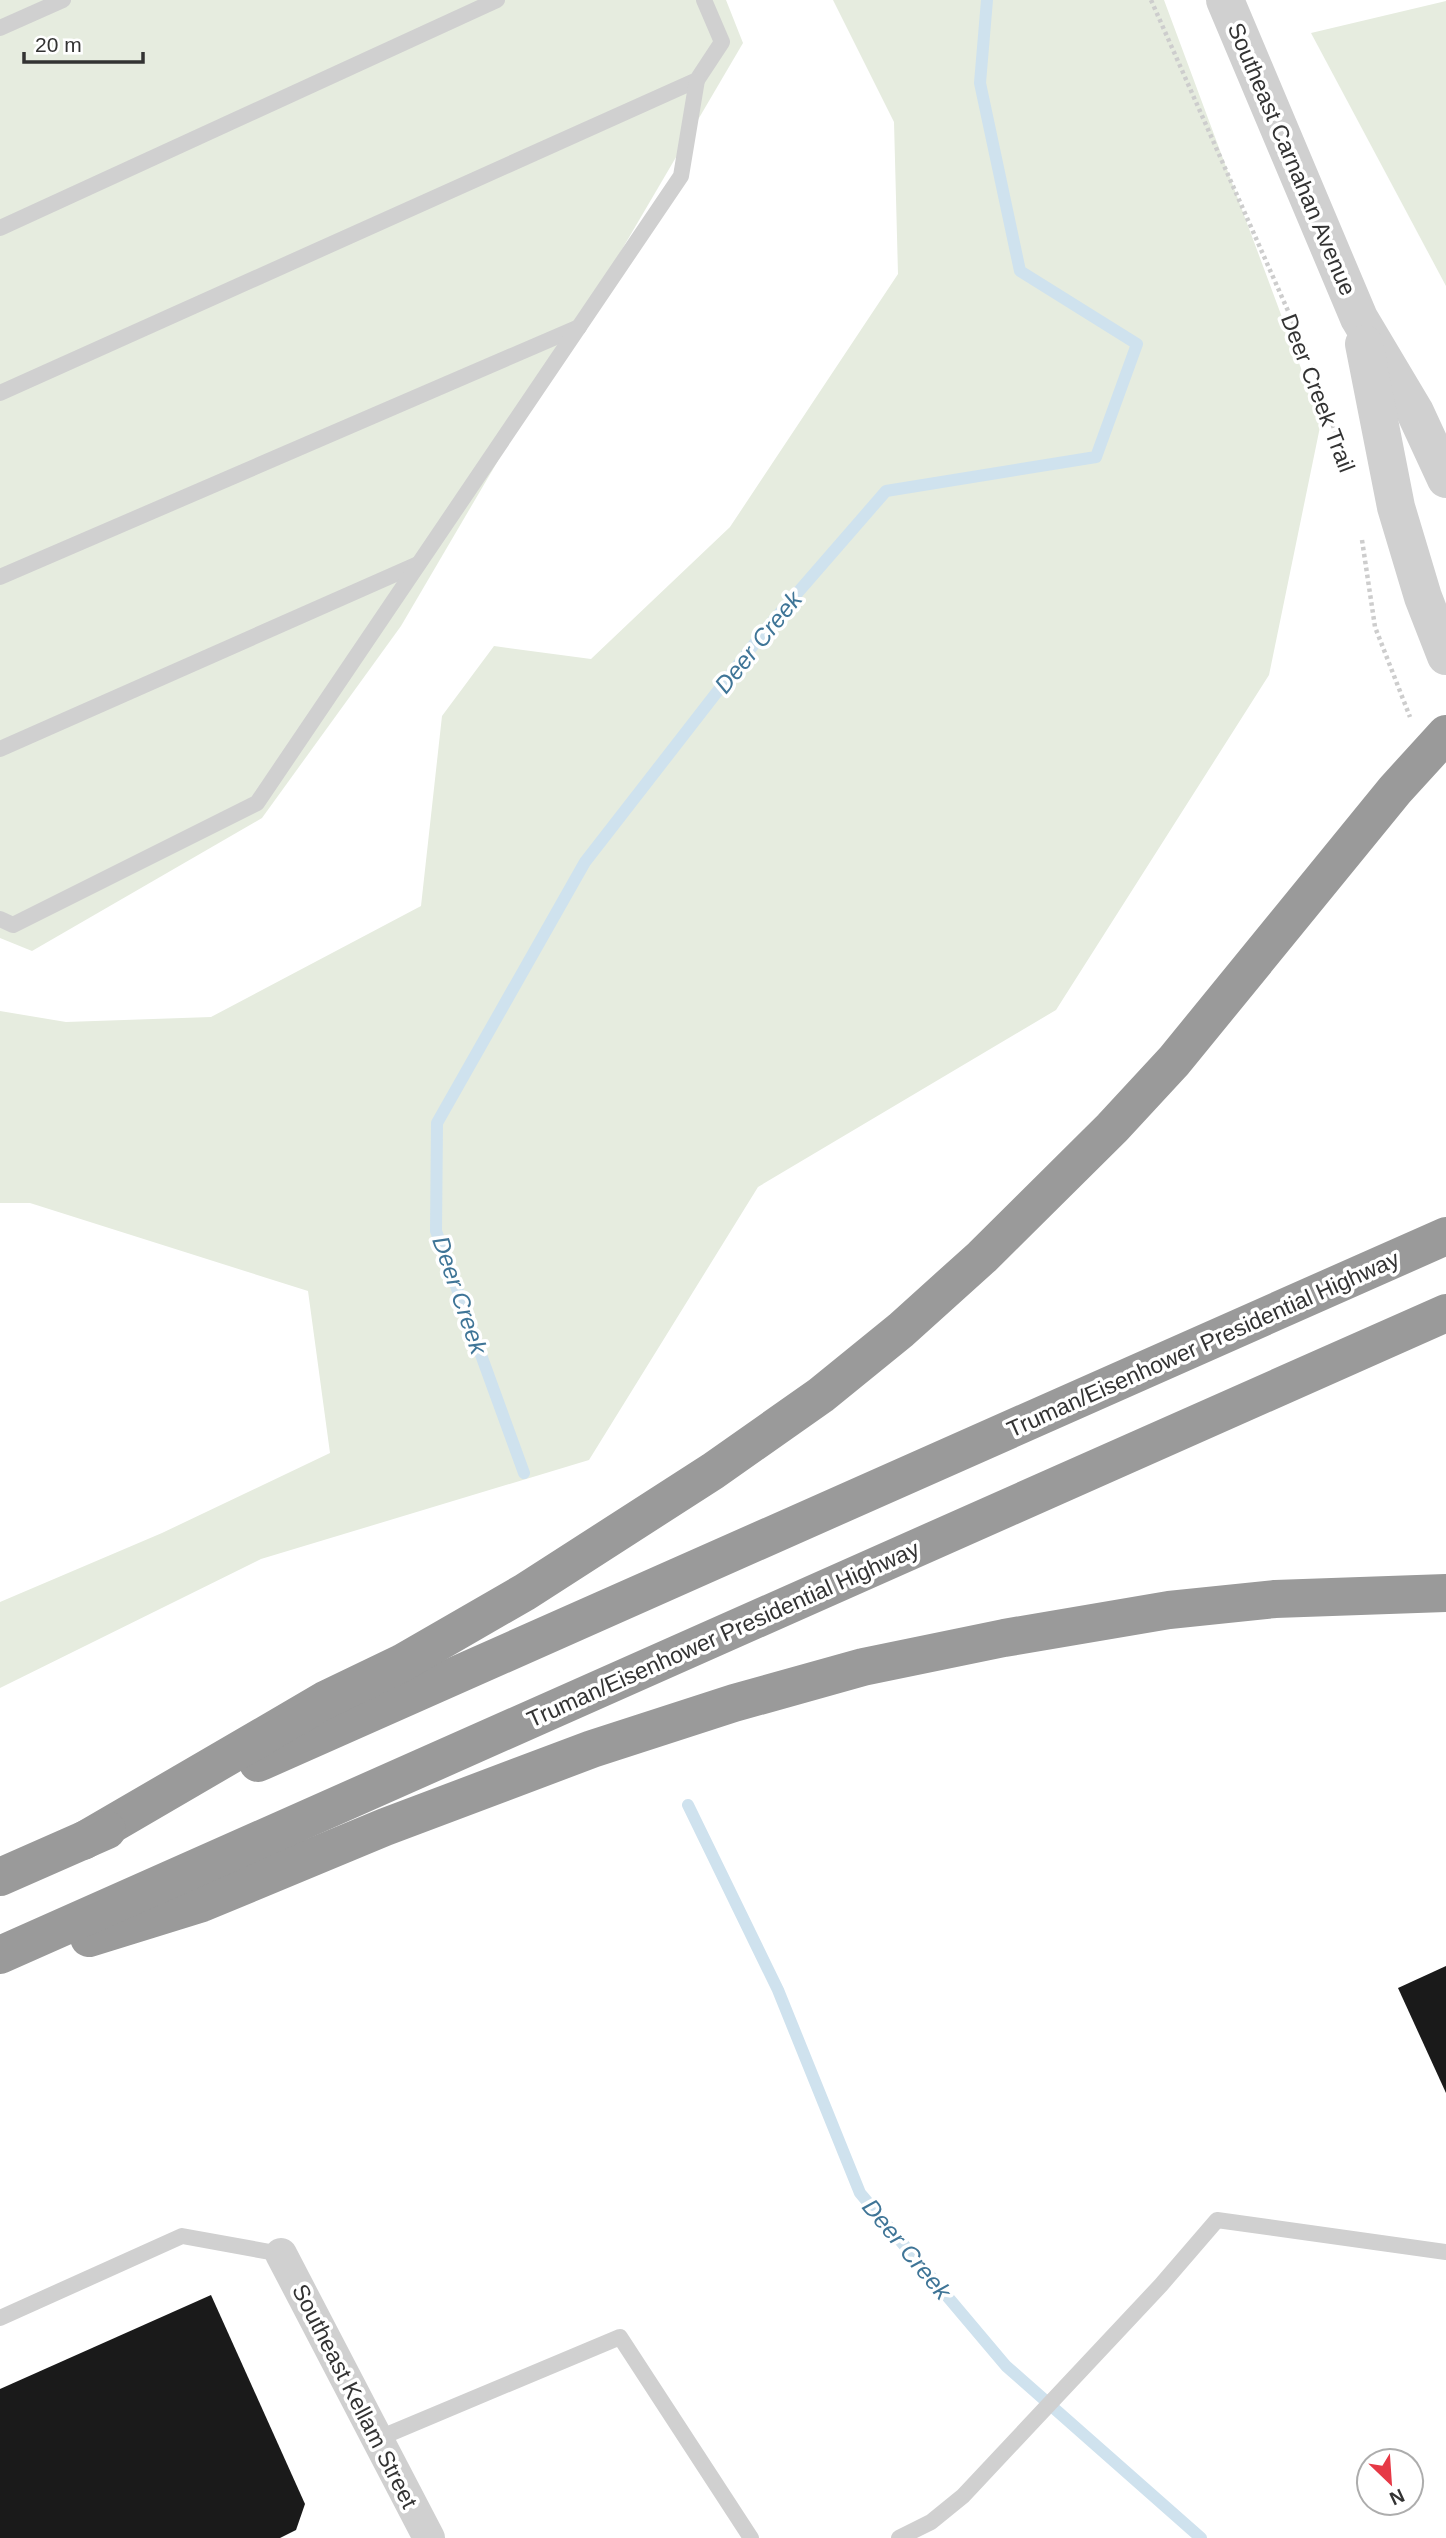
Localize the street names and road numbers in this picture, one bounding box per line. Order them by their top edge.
street label: Southeast Carnahan Avenue [1223,19,1361,299]
street label: Deer Creek Trail [1276,310,1360,476]
street label: Truman/Eisenhower Presidential Highway [1003,1245,1403,1443]
street label: Truman/Eisenhower Presidential Highway [523,1535,923,1733]
street label: Southeast Kellam Street [287,2280,423,2513]

